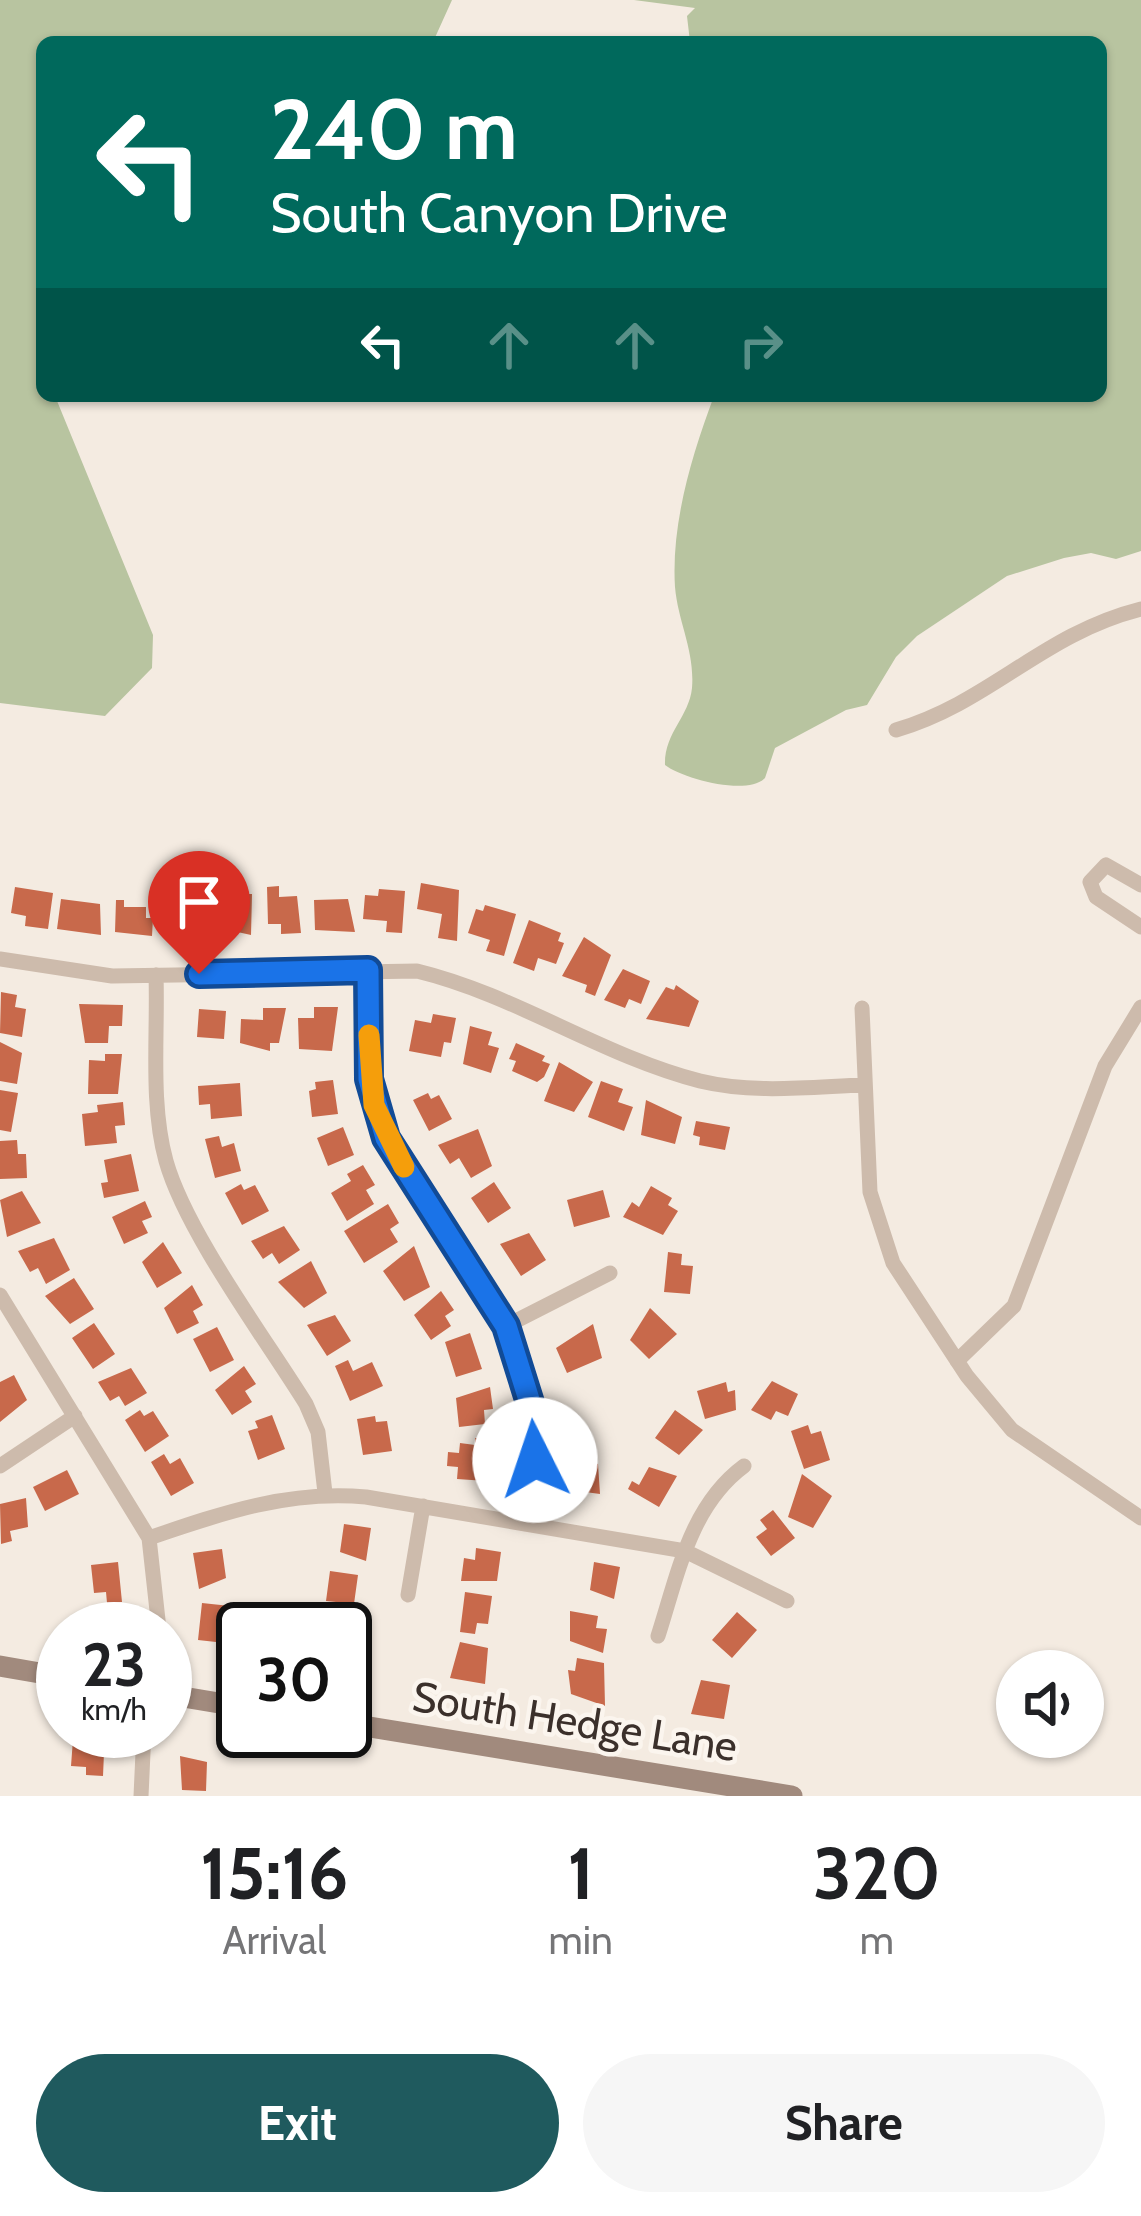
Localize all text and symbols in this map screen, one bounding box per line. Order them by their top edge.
text: 240 m [270,78,518,180]
icon: left [72,84,228,240]
text: South Canyon Drive [270,180,728,246]
icon: left [350,312,416,378]
icon: ahead [476,312,542,378]
icon: ahead [602,312,668,378]
icon: right [728,312,794,378]
pin [148,851,250,974]
icon: arrive [166,869,232,935]
position arrow [472,1397,598,1523]
speed limit sign: 30 [216,1602,372,1758]
text: 23 [82,1628,146,1701]
map controls [996,1650,1104,1758]
button: sound [996,1650,1104,1758]
street label: South Hedge Lane [409,1670,741,1772]
text: km/h [81,1691,147,1728]
text: 15:16 [200,1830,348,1917]
text: 1 [567,1830,594,1917]
text: 320 [813,1830,941,1917]
text: Arrival [222,1916,326,1964]
text: min [549,1916,613,1964]
text: m [860,1916,894,1964]
button: Exit [36,2054,559,2192]
button: Share [583,2054,1105,2192]

